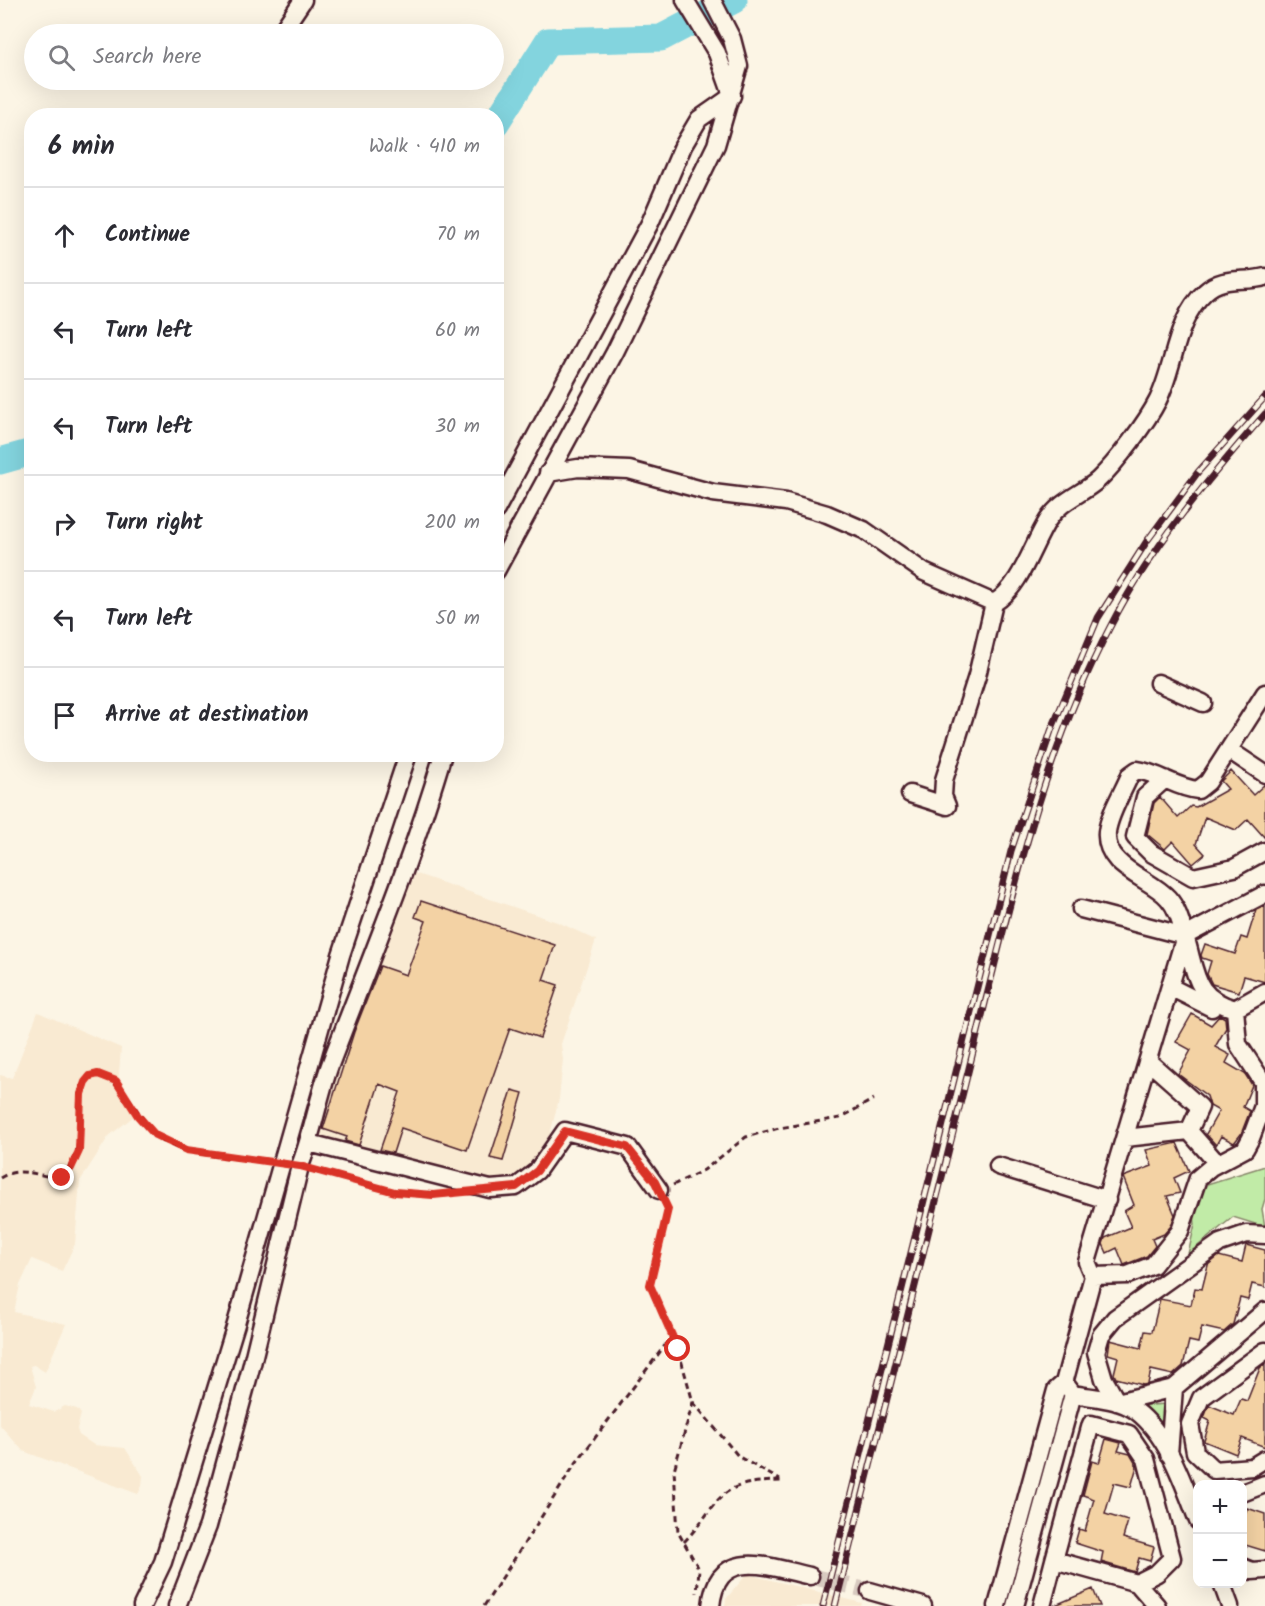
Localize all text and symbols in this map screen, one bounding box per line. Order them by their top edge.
search box [24,24,504,90]
text: Search here [93,40,201,75]
icon: search [45,41,78,74]
text: 6 min [48,126,115,168]
text: Walk · 410 m [369,131,480,163]
text: Continue [105,218,190,253]
icon: ahead [48,219,81,252]
text: 70 m [437,219,480,251]
text: Turn left [105,314,192,349]
icon: left [48,315,81,348]
text: 60 m [435,315,480,347]
text: Turn left [105,410,192,445]
icon: left [48,411,81,444]
text: 30 m [435,411,480,443]
text: Turn right [105,506,203,541]
icon: right [48,507,81,540]
text: 200 m [424,507,480,539]
text: Turn left [105,602,192,637]
icon: left [48,603,81,636]
text: 50 m [435,603,480,635]
text: Arrive at destination [105,698,308,733]
icon: arrive [48,699,81,732]
route end [48,1164,74,1190]
route start [664,1335,690,1361]
map controls [1193,1480,1247,1588]
button: + [1193,1480,1247,1534]
button: − [1193,1534,1247,1588]

